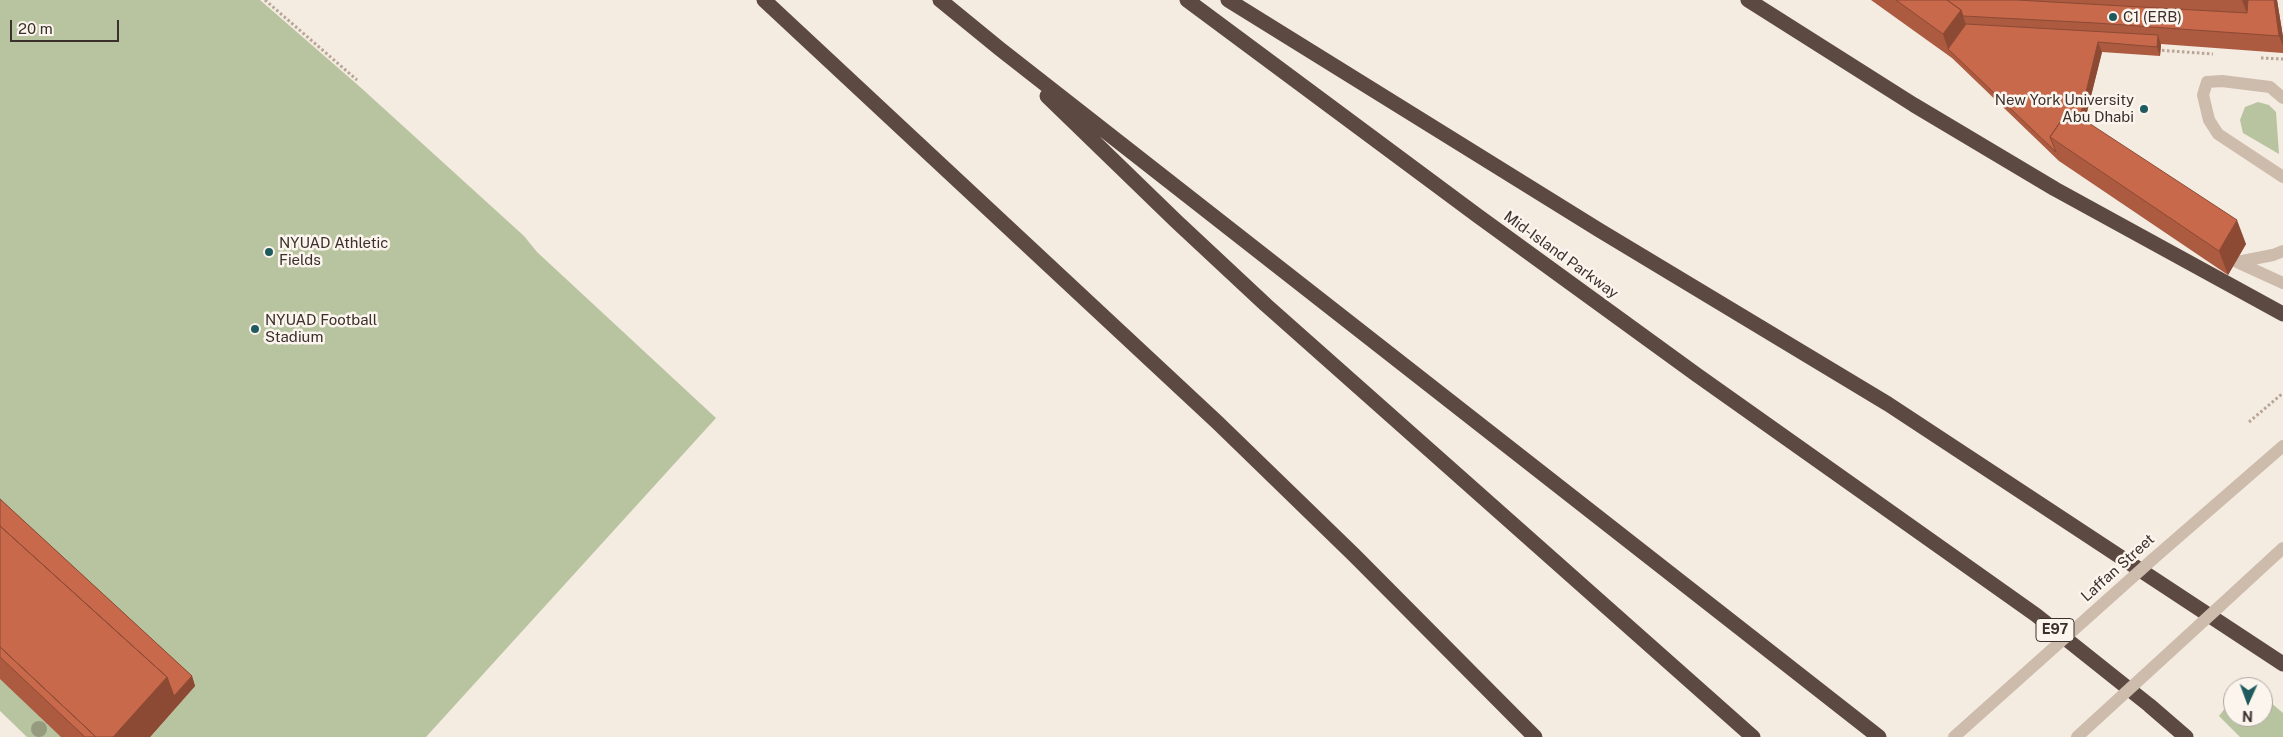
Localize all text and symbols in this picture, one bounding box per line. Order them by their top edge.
place label: C1 (ERB) [2123,8,2182,26]
scale bar [12,10,121,42]
marker: C1 (ERB) [2107,11,2119,23]
text: 20 m [18,20,53,37]
place label: New York University Abu Dhabi [1995,91,2134,126]
marker: New York University Abu Dhabi [2138,103,2150,115]
street label: Mid-Island Parkway [1500,207,1622,303]
place label: NYUAD Athletic Fields [279,234,388,269]
marker: NYUAD Athletic Fields [263,246,275,258]
place label: NYUAD Football Stadium [265,311,377,346]
marker: NYUAD Football Stadium [249,323,261,335]
street label: Laffan Street [2078,530,2158,606]
road number: E97 [2036,618,2074,642]
north arrow [2223,677,2273,727]
text: N [2242,708,2253,724]

